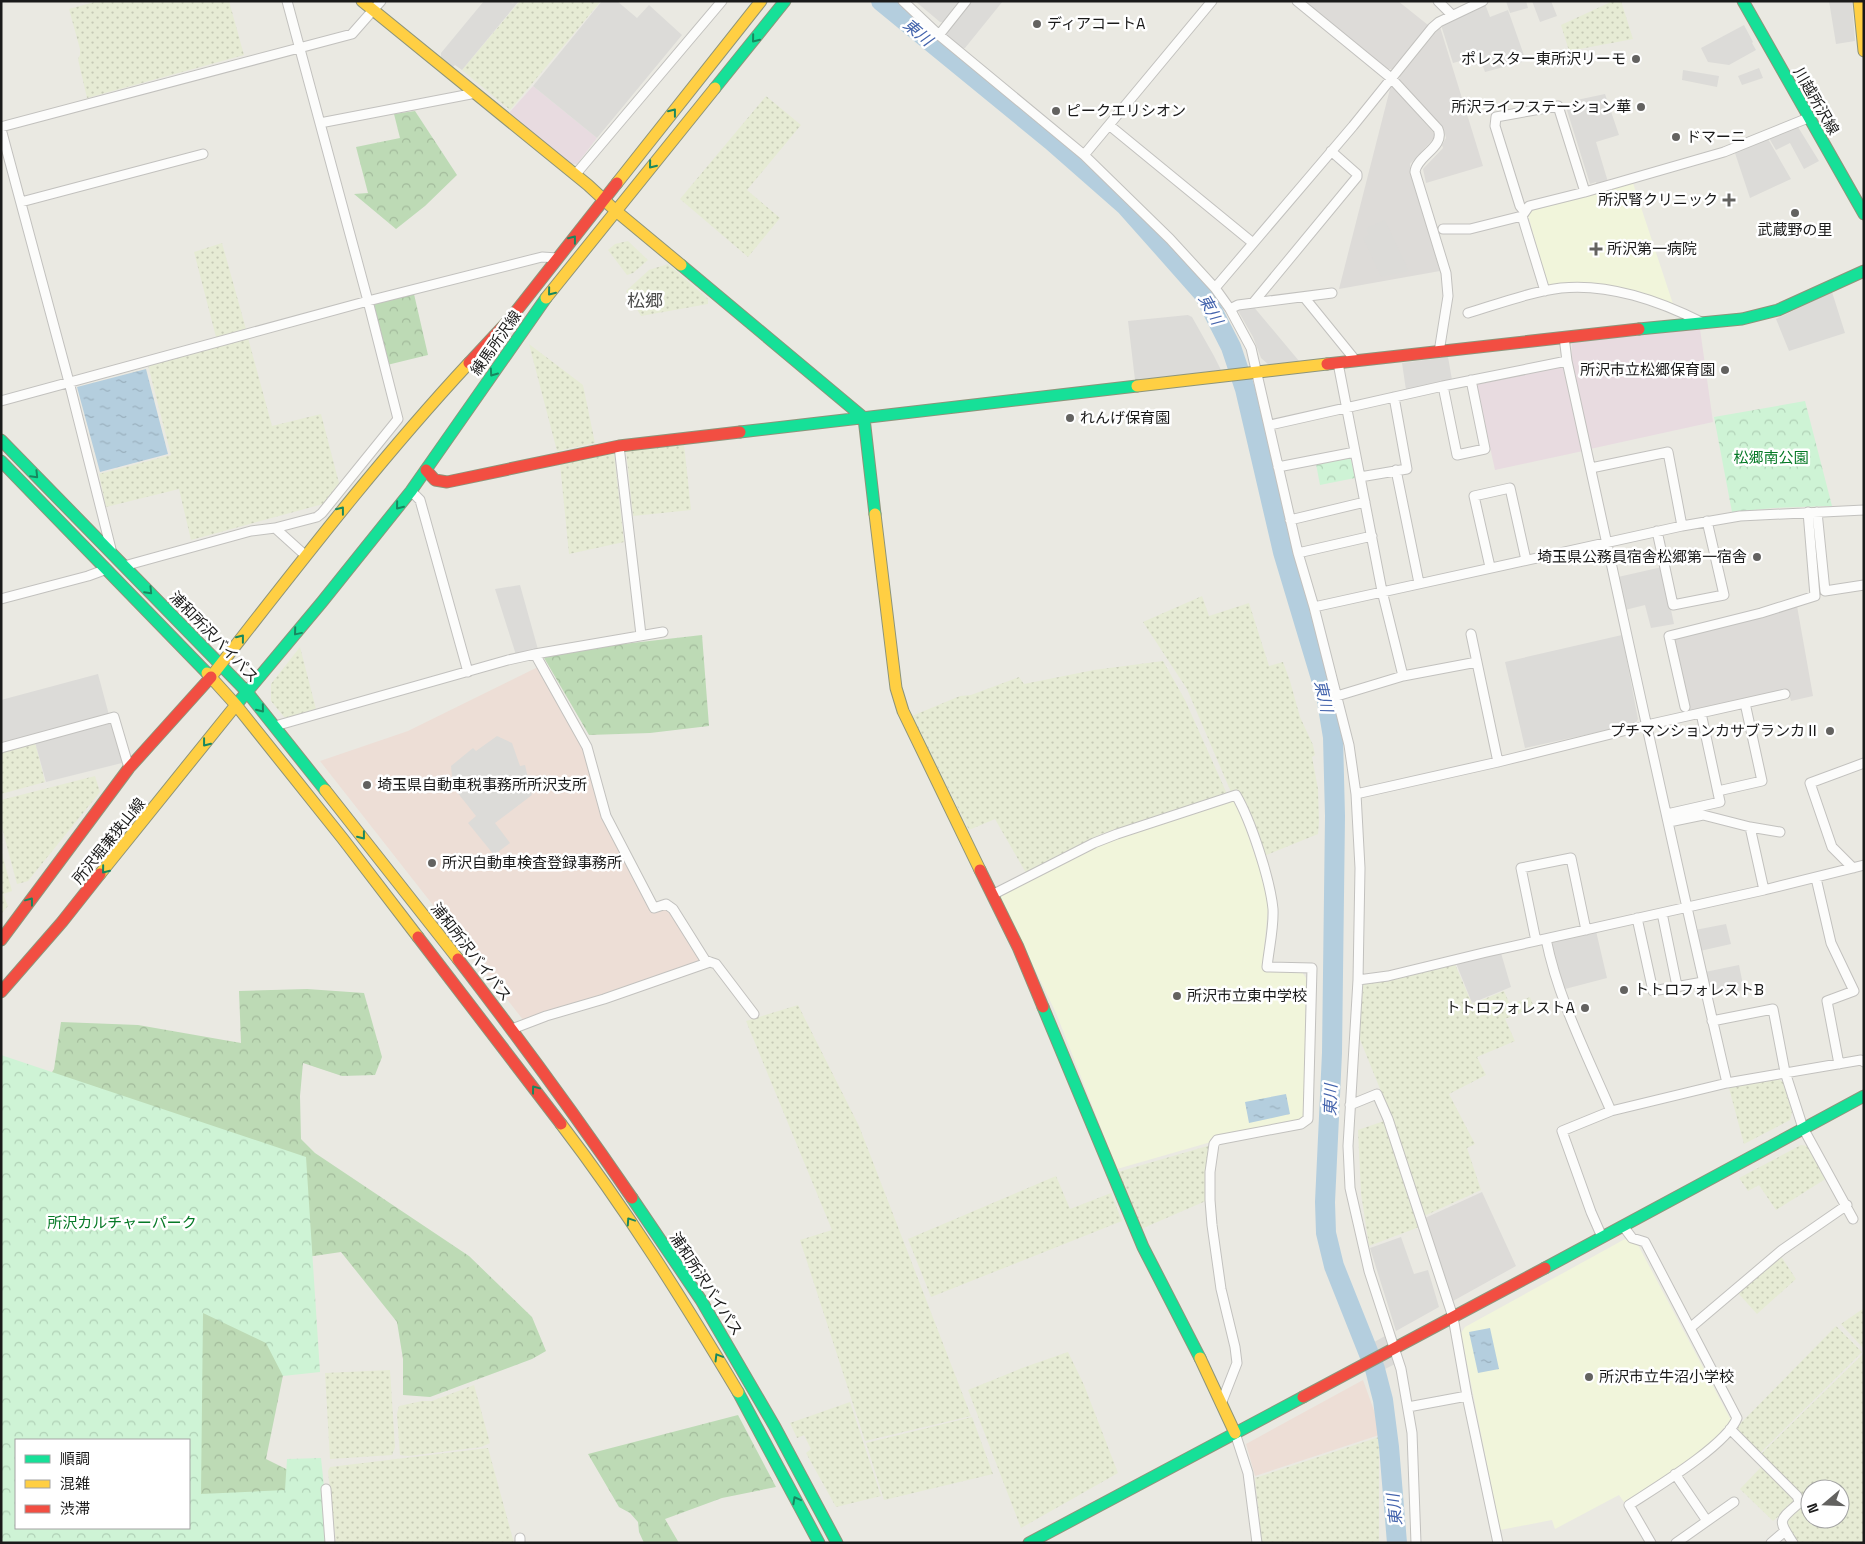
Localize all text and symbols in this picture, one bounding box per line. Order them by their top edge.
water label: 東川 [899,14,938,52]
place label: ディアコートA [1047,14,1146,33]
marker: ディアコートA [1031,18,1043,30]
one-way arrow [752,33,760,42]
place label: ポレスター東所沢リーモ [1461,49,1626,68]
marker: ポレスター東所沢リーモ [1630,53,1642,65]
street label: 川越所沢線 [1789,64,1843,138]
place label: 所沢ライフステーション華 [1451,97,1631,116]
place label: ピークエリシオン [1066,101,1186,120]
marker: 所沢ライフステーション華 [1635,101,1647,113]
marker: ピークエリシオン [1050,105,1062,117]
one-way arrow [668,109,676,118]
place label: ドマーニ [1686,127,1746,146]
marker: ドマーニ [1670,131,1682,143]
one-way arrow [649,160,658,169]
place label: 所沢腎クリニック [1598,190,1718,209]
marker: 所沢腎クリニック [1722,193,1736,207]
marker: 武蔵野の里 [1789,207,1801,219]
place label: 武蔵野の里 [1757,220,1833,239]
one-way arrow [567,236,576,245]
place label: 所沢第一病院 [1607,239,1697,258]
marker: 所沢第一病院 [1589,242,1603,256]
one-way arrow [548,287,557,296]
district label: 松郷 [627,289,663,312]
water label: 東川 [1194,290,1228,330]
street label: 練馬所沢線 [466,307,525,379]
place label: 所沢市立松郷保育園 [1580,360,1715,379]
marker: 所沢市立松郷保育園 [1719,364,1731,376]
one-way arrow [490,367,499,377]
place label: れんげ保育園 [1080,408,1170,427]
marker: れんげ保育園 [1064,412,1076,424]
park label: 松郷南公園 [1733,448,1809,467]
one-way arrow [29,469,38,478]
one-way arrow [397,500,405,509]
one-way arrow [336,507,344,516]
place label: 埼玉県公務員宿舎松郷第一宿舎 [1537,547,1747,566]
marker: 埼玉県公務員宿舎松郷第一宿舎 [1751,551,1763,563]
one-way arrow [143,586,152,595]
street label: 浦和所沢バイパス [166,587,263,686]
one-way arrow [294,626,303,635]
one-way arrow [235,634,244,644]
water label: 東川 [1310,678,1338,716]
one-way arrow [255,703,263,712]
place label: プチマンションカサブランカⅡ [1610,721,1820,740]
marker: プチマンションカサブランカⅡ [1824,725,1836,737]
one-way arrow [203,738,212,747]
place label: 埼玉県自動車税事務所所沢支所 [377,775,587,794]
marker: 埼玉県自動車税事務所所沢支所 [361,779,373,791]
street label: 所沢堀兼狭山線 [68,794,149,887]
one-way arrow [357,830,365,839]
place label: 所沢自動車検査登録事務所 [442,853,622,872]
marker: 所沢自動車検査登録事務所 [426,857,438,869]
one-way arrow [102,864,110,873]
one-way arrow [25,898,33,907]
street label: 浦和所沢バイパス [427,899,516,1005]
place label: トトロフォレストB [1634,980,1764,999]
marker: トトロフォレストB [1618,984,1630,996]
place label: 所沢市立東中学校 [1187,986,1307,1005]
marker: 所沢市立東中学校 [1171,990,1183,1002]
place label: トトロフォレストA [1446,998,1576,1017]
marker: トトロフォレストA [1579,1002,1591,1014]
water label: 東川 [1319,1082,1342,1116]
one-way arrow [532,1085,541,1095]
park label: 所沢カルチャーパーク [47,1213,197,1232]
one-way arrow [627,1217,636,1226]
street label: 浦和所沢バイパス [666,1228,747,1339]
one-way arrow [714,1354,724,1363]
place label: 所沢市立牛沼小学校 [1599,1367,1734,1386]
marker: 所沢市立牛沼小学校 [1583,1371,1595,1383]
legend [15,1439,190,1529]
text: 順調 [60,1449,90,1468]
text: 混雑 [60,1474,90,1493]
north arrow [1800,1479,1850,1529]
water label: 東川 [1382,1491,1407,1527]
one-way arrow [793,1496,803,1505]
text: 渋滞 [60,1499,90,1518]
text: N [1803,1501,1823,1516]

